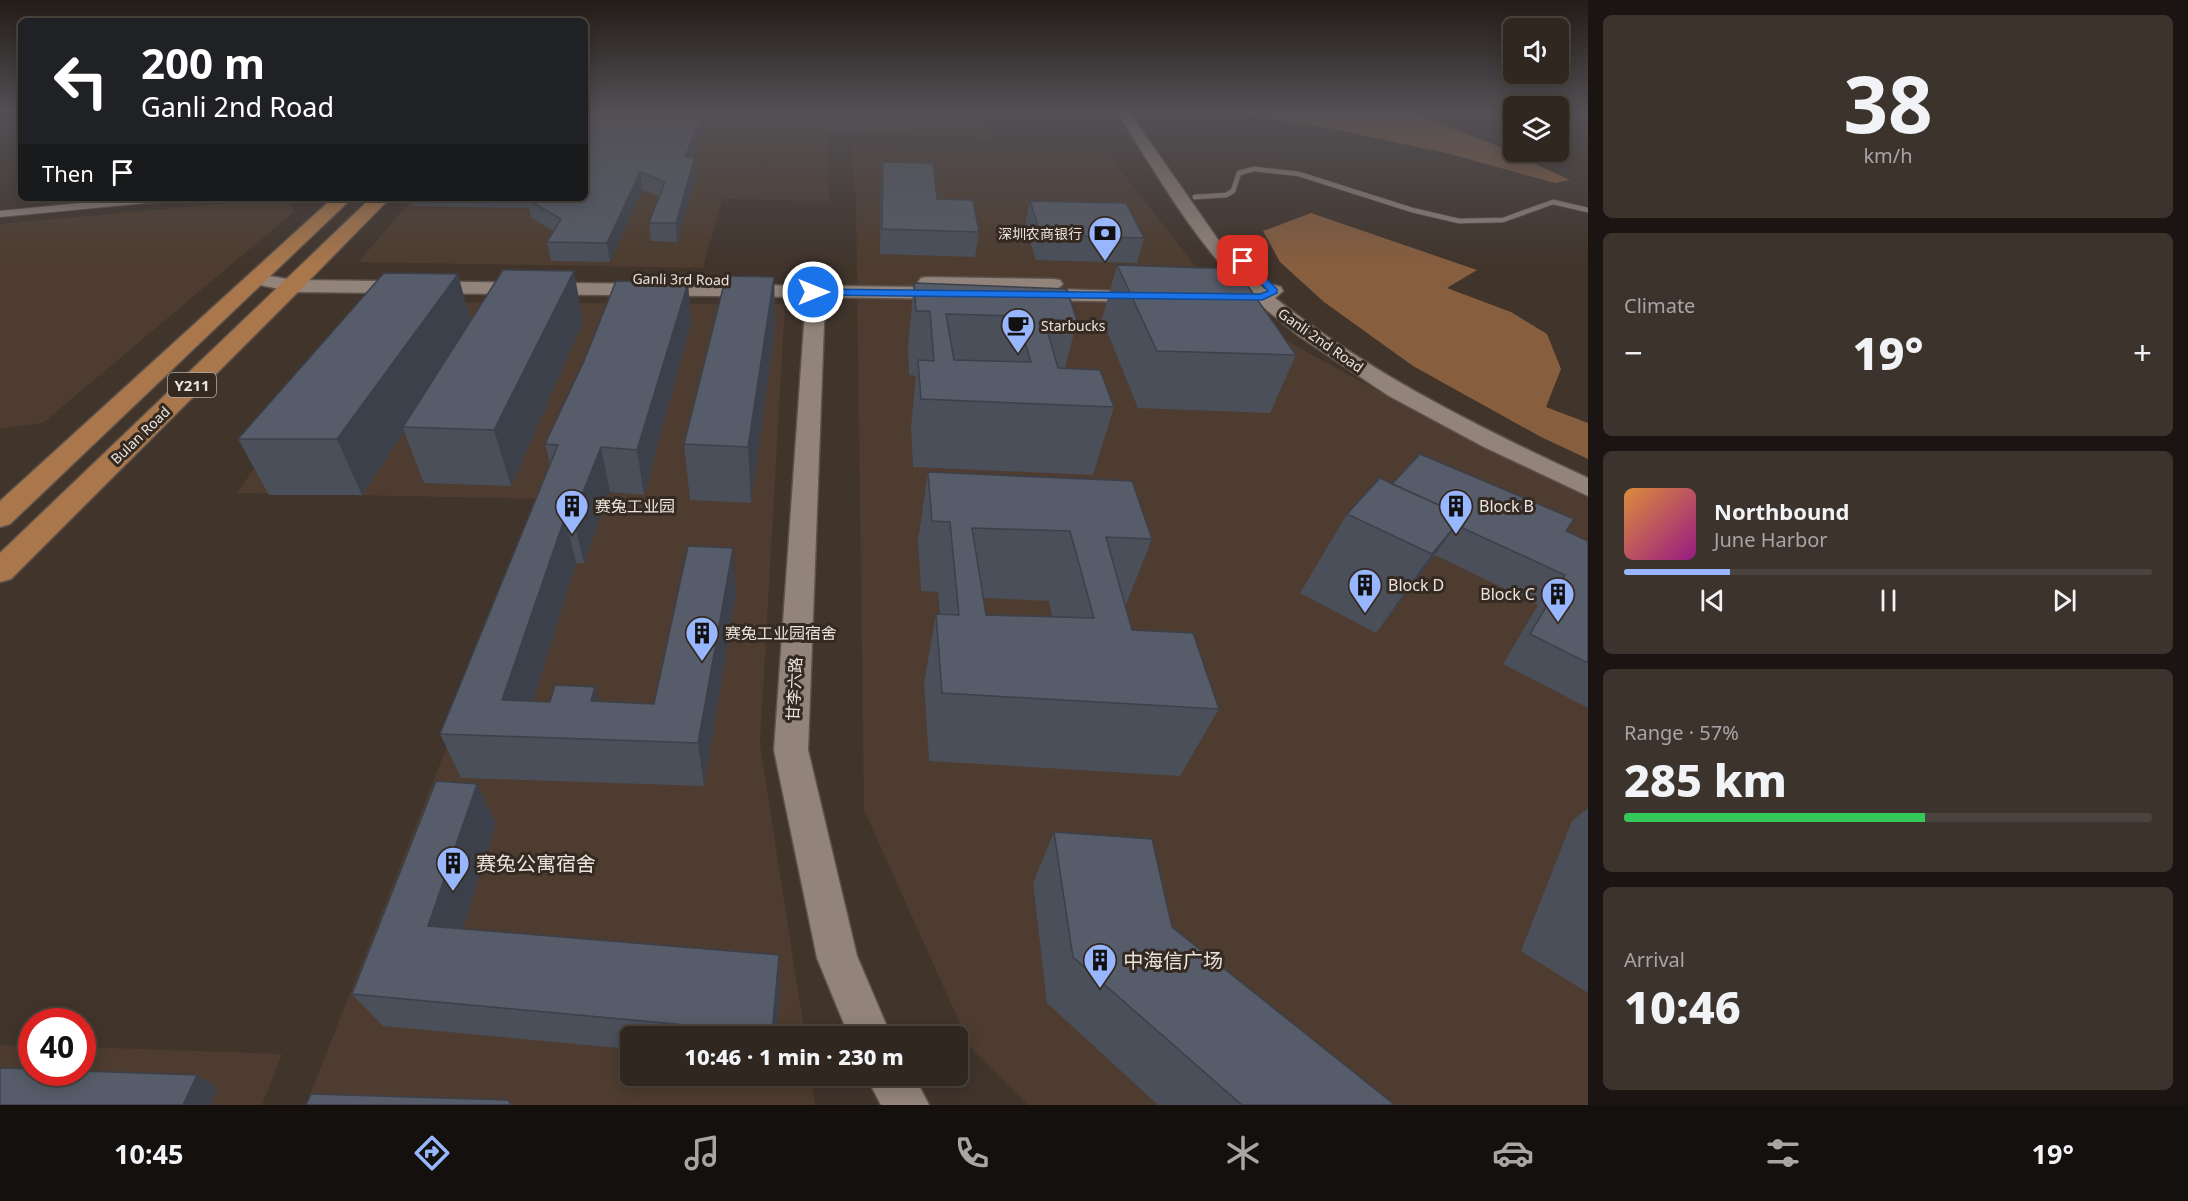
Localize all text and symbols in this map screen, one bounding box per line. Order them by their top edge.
map controls [1503,18,1569,162]
button: sound [1503,18,1569,84]
text: 200 m [141,34,265,91]
icon: left [42,42,120,120]
text: 38 [1843,50,1933,156]
text: Ganli 2nd Road [141,88,334,125]
button: layers [1503,96,1569,162]
text: km/h [1863,142,1913,169]
icon: arrive [106,156,139,189]
text: Then [42,158,94,188]
bank icon: 深圳农商银行 [1087,215,1123,262]
place label: 深圳农商银行 [998,224,1082,243]
pin [1217,235,1268,286]
icon: arrive [1226,244,1259,277]
position arrow [781,260,845,324]
street label: Ganli 3rd Road [632,269,730,289]
text: Climate [1624,292,1695,319]
street label: Ganli 2nd Road [1275,304,1367,376]
cafe icon: Starbucks [1000,307,1036,354]
place label: Starbucks [1041,316,1106,335]
text: 19° [1852,322,1924,383]
text: − [1624,330,1643,375]
text: + [2133,330,2152,375]
road number: Y211 [168,373,216,397]
street label: Bulan Road [106,402,174,468]
building icon: 赛兔工业园 [554,488,590,535]
building icon: Block B [1438,488,1474,535]
place label: 赛兔工业园 [595,495,675,517]
place label: Block B [1479,495,1534,517]
text: Northbound [1714,496,1849,526]
text: June Harbor [1714,526,1828,553]
building icon: Block D [1347,567,1383,614]
place label: Block D [1388,574,1444,596]
building icon: Block C [1540,576,1576,623]
place label: Block C [1480,583,1535,605]
icon: previous [1696,584,1729,617]
icon: pause [1872,584,1905,617]
icon: next [2048,584,2081,617]
building icon: 赛兔工业园宿舍 [684,615,720,662]
place label: 赛兔工业园宿舍 [725,622,837,644]
street label: 甘李六路 [781,656,807,722]
text: Range · 57% [1624,719,1739,746]
text: 285 km [1624,749,1787,810]
building icon: 赛兔公寓宿舍 [435,845,471,892]
place label: 赛兔公寓宿舍 [476,850,596,877]
building icon: 中海信广场 [1082,942,1118,989]
text: Arrival [1624,946,1685,973]
place label: 中海信广场 [1123,947,1223,974]
text: 10:46 [1624,976,1741,1037]
speed limit sign: 40 [18,1008,96,1086]
text: 10:46 · 1 min · 230 m [684,1041,904,1071]
icon: directions [411,1132,453,1174]
icon: music [681,1132,723,1174]
icon: phone [951,1132,993,1174]
icon: climate [1222,1132,1264,1174]
icon: car [1492,1132,1534,1174]
icon: filters [1762,1132,1804,1174]
text: 10:45 [114,1135,183,1172]
text: 19° [2032,1135,2074,1172]

